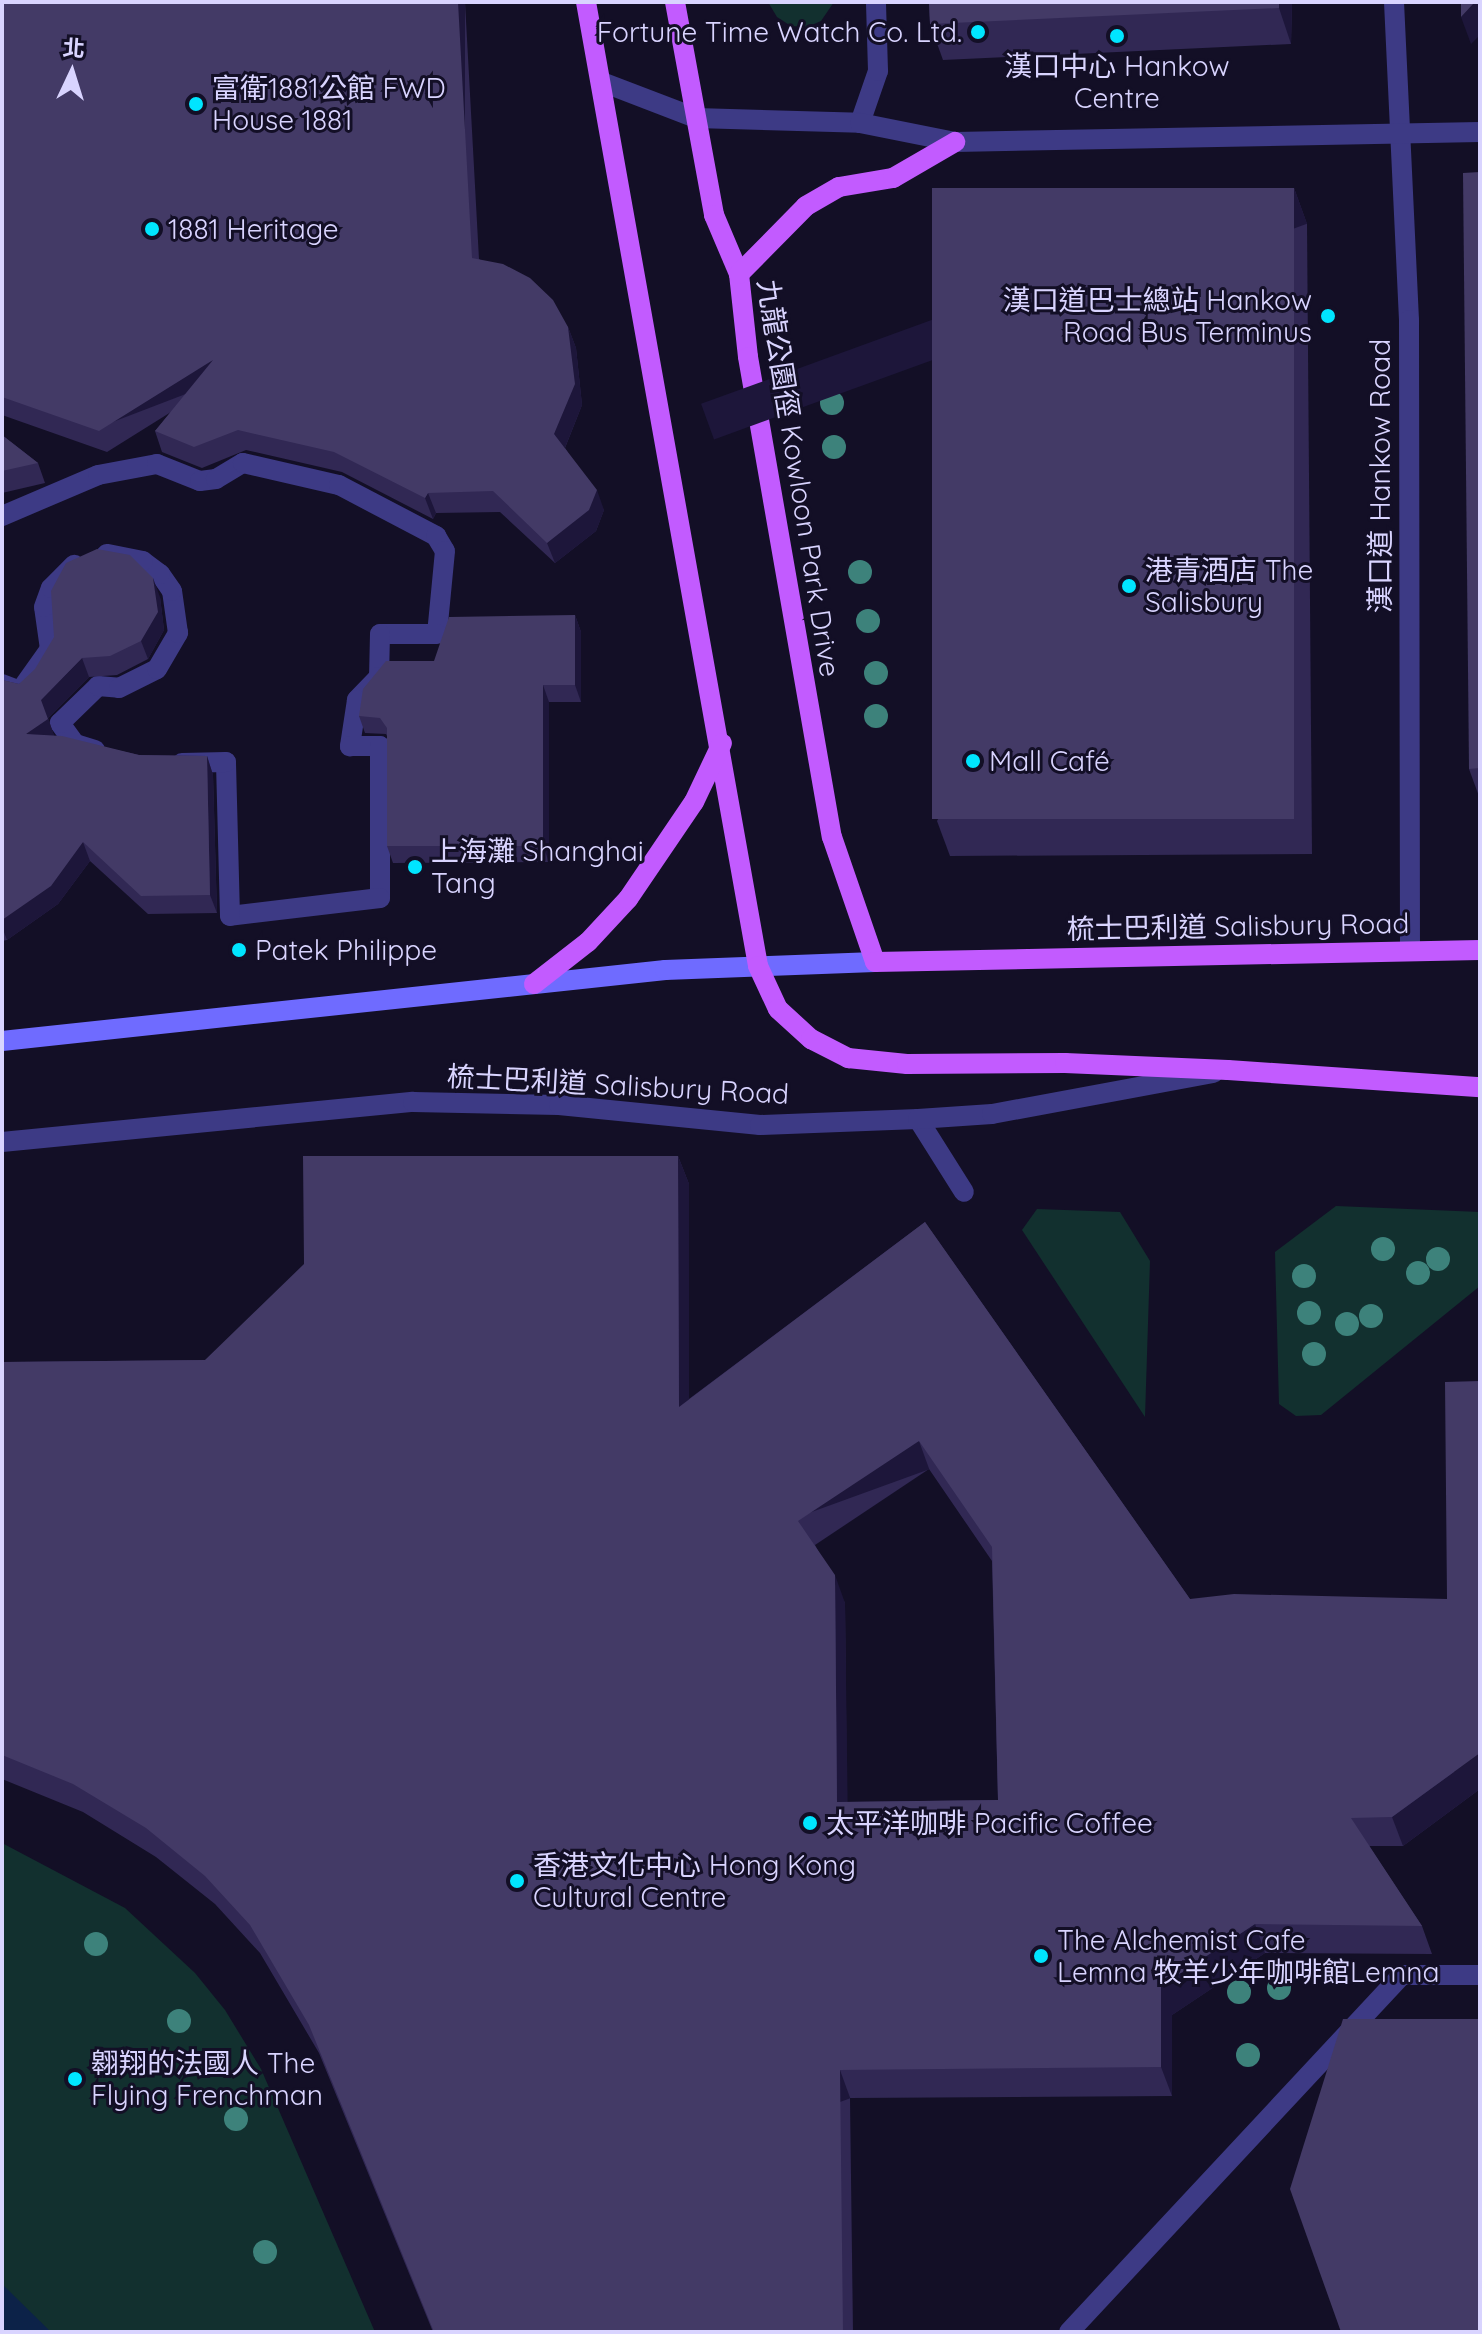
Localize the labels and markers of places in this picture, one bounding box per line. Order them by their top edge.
place label: Fortune Time Watch Co. Ltd. [597,15,962,49]
marker: Fortune Time Watch Co. Ltd. [969,23,987,41]
marker: 漢口中心 Hankow Centre [1108,27,1126,45]
place label: 漢口中心 Hankow Centre [1004,49,1230,115]
place label: 富衛1881公館 FWD House 1881 [212,71,446,137]
marker: 富衛1881公館 FWD House 1881 [187,95,205,113]
place label: 1881 Heritage [168,212,339,246]
marker: 1881 Heritage [143,220,161,238]
place label: 漢口道巴士總站 Hankow Road Bus Terminus [1003,283,1312,349]
marker: 漢口道巴士總站 Hankow Road Bus Terminus [1319,307,1337,325]
place label: 港青酒店 The Salisbury [1145,553,1313,619]
marker: 港青酒店 The Salisbury [1120,577,1138,595]
place label: Mall Café [989,744,1110,778]
marker: Mall Café [964,752,982,770]
place label: 上海灘 Shanghai Tang [431,834,644,900]
marker: 上海灘 Shanghai Tang [406,858,424,876]
place label: Patek Philippe [255,933,437,967]
marker: Patek Philippe [230,941,248,959]
place label: 太平洋咖啡 Pacific Coffee [826,1806,1153,1840]
marker: 太平洋咖啡 Pacific Coffee [801,1814,819,1832]
place label: 香港文化中心 Hong Kong Cultural Centre [533,1848,856,1914]
marker: 香港文化中心 Hong Kong Cultural Centre [508,1872,526,1890]
place label: The Alchemist Cafe Lemna 牧羊少年咖啡館Lemna [1057,1923,1439,1989]
marker: The Alchemist Cafe Lemna 牧羊少年咖啡館Lemna [1032,1947,1050,1965]
place label: 翱翔的法國人 The Flying Frenchman [91,2046,323,2112]
marker: 翱翔的法國人 The Flying Frenchman [66,2070,84,2088]

